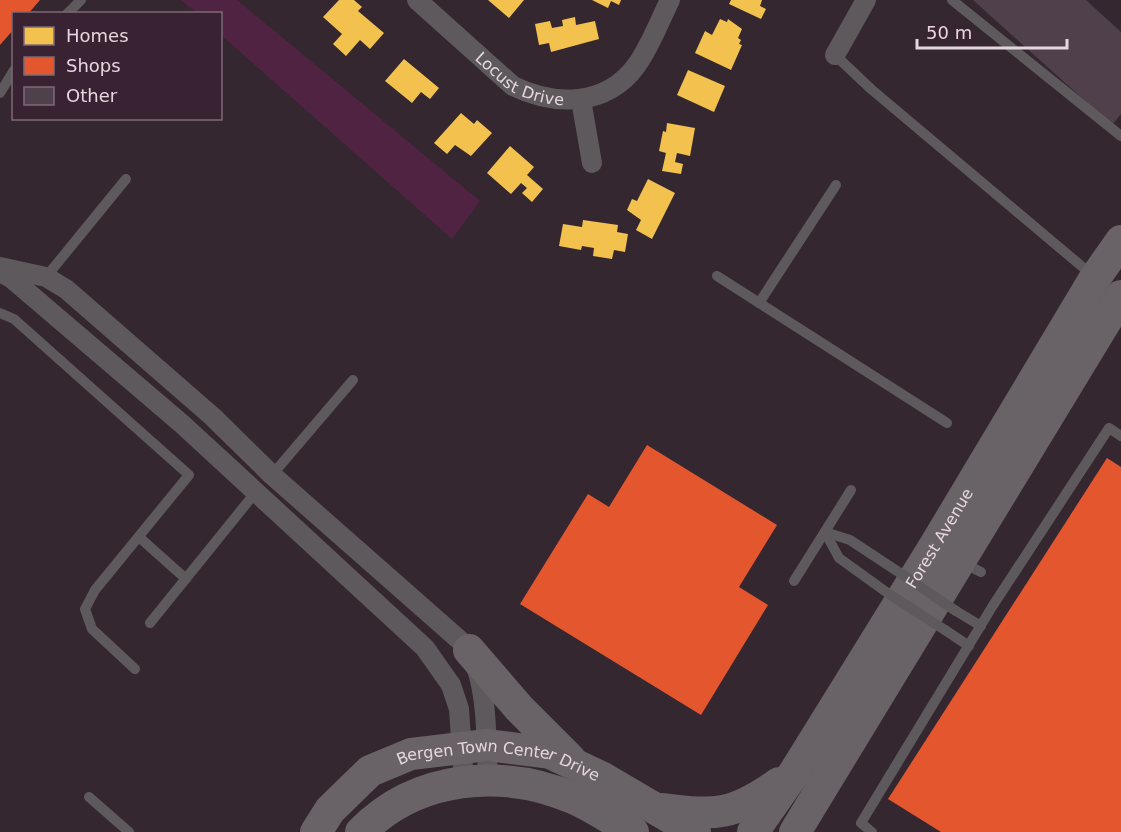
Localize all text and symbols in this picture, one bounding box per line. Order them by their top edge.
legend [12,12,222,120]
scale bar [917,12,1067,50]
text: 50 m [926,22,972,43]
text: Homes [66,25,129,46]
street label: Locust Drive [471,48,565,109]
text: Shops [66,55,121,76]
text: Other [66,85,118,106]
street label: Forest Avenue [902,485,977,592]
street label: Bergen Town Center Drive [394,736,603,785]

